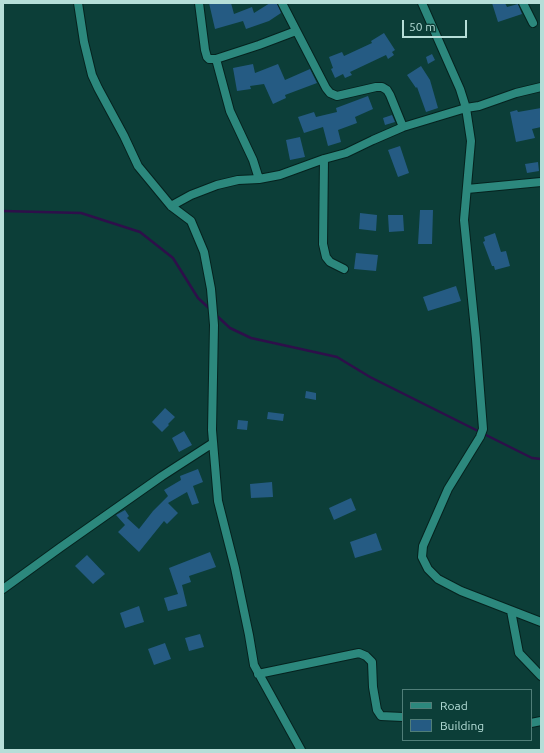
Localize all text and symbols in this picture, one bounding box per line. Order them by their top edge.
scale bar [404,12,469,38]
text: 50 m [409,20,436,33]
legend [402,689,532,741]
text: Road [440,699,468,712]
text: Building [440,719,484,732]

